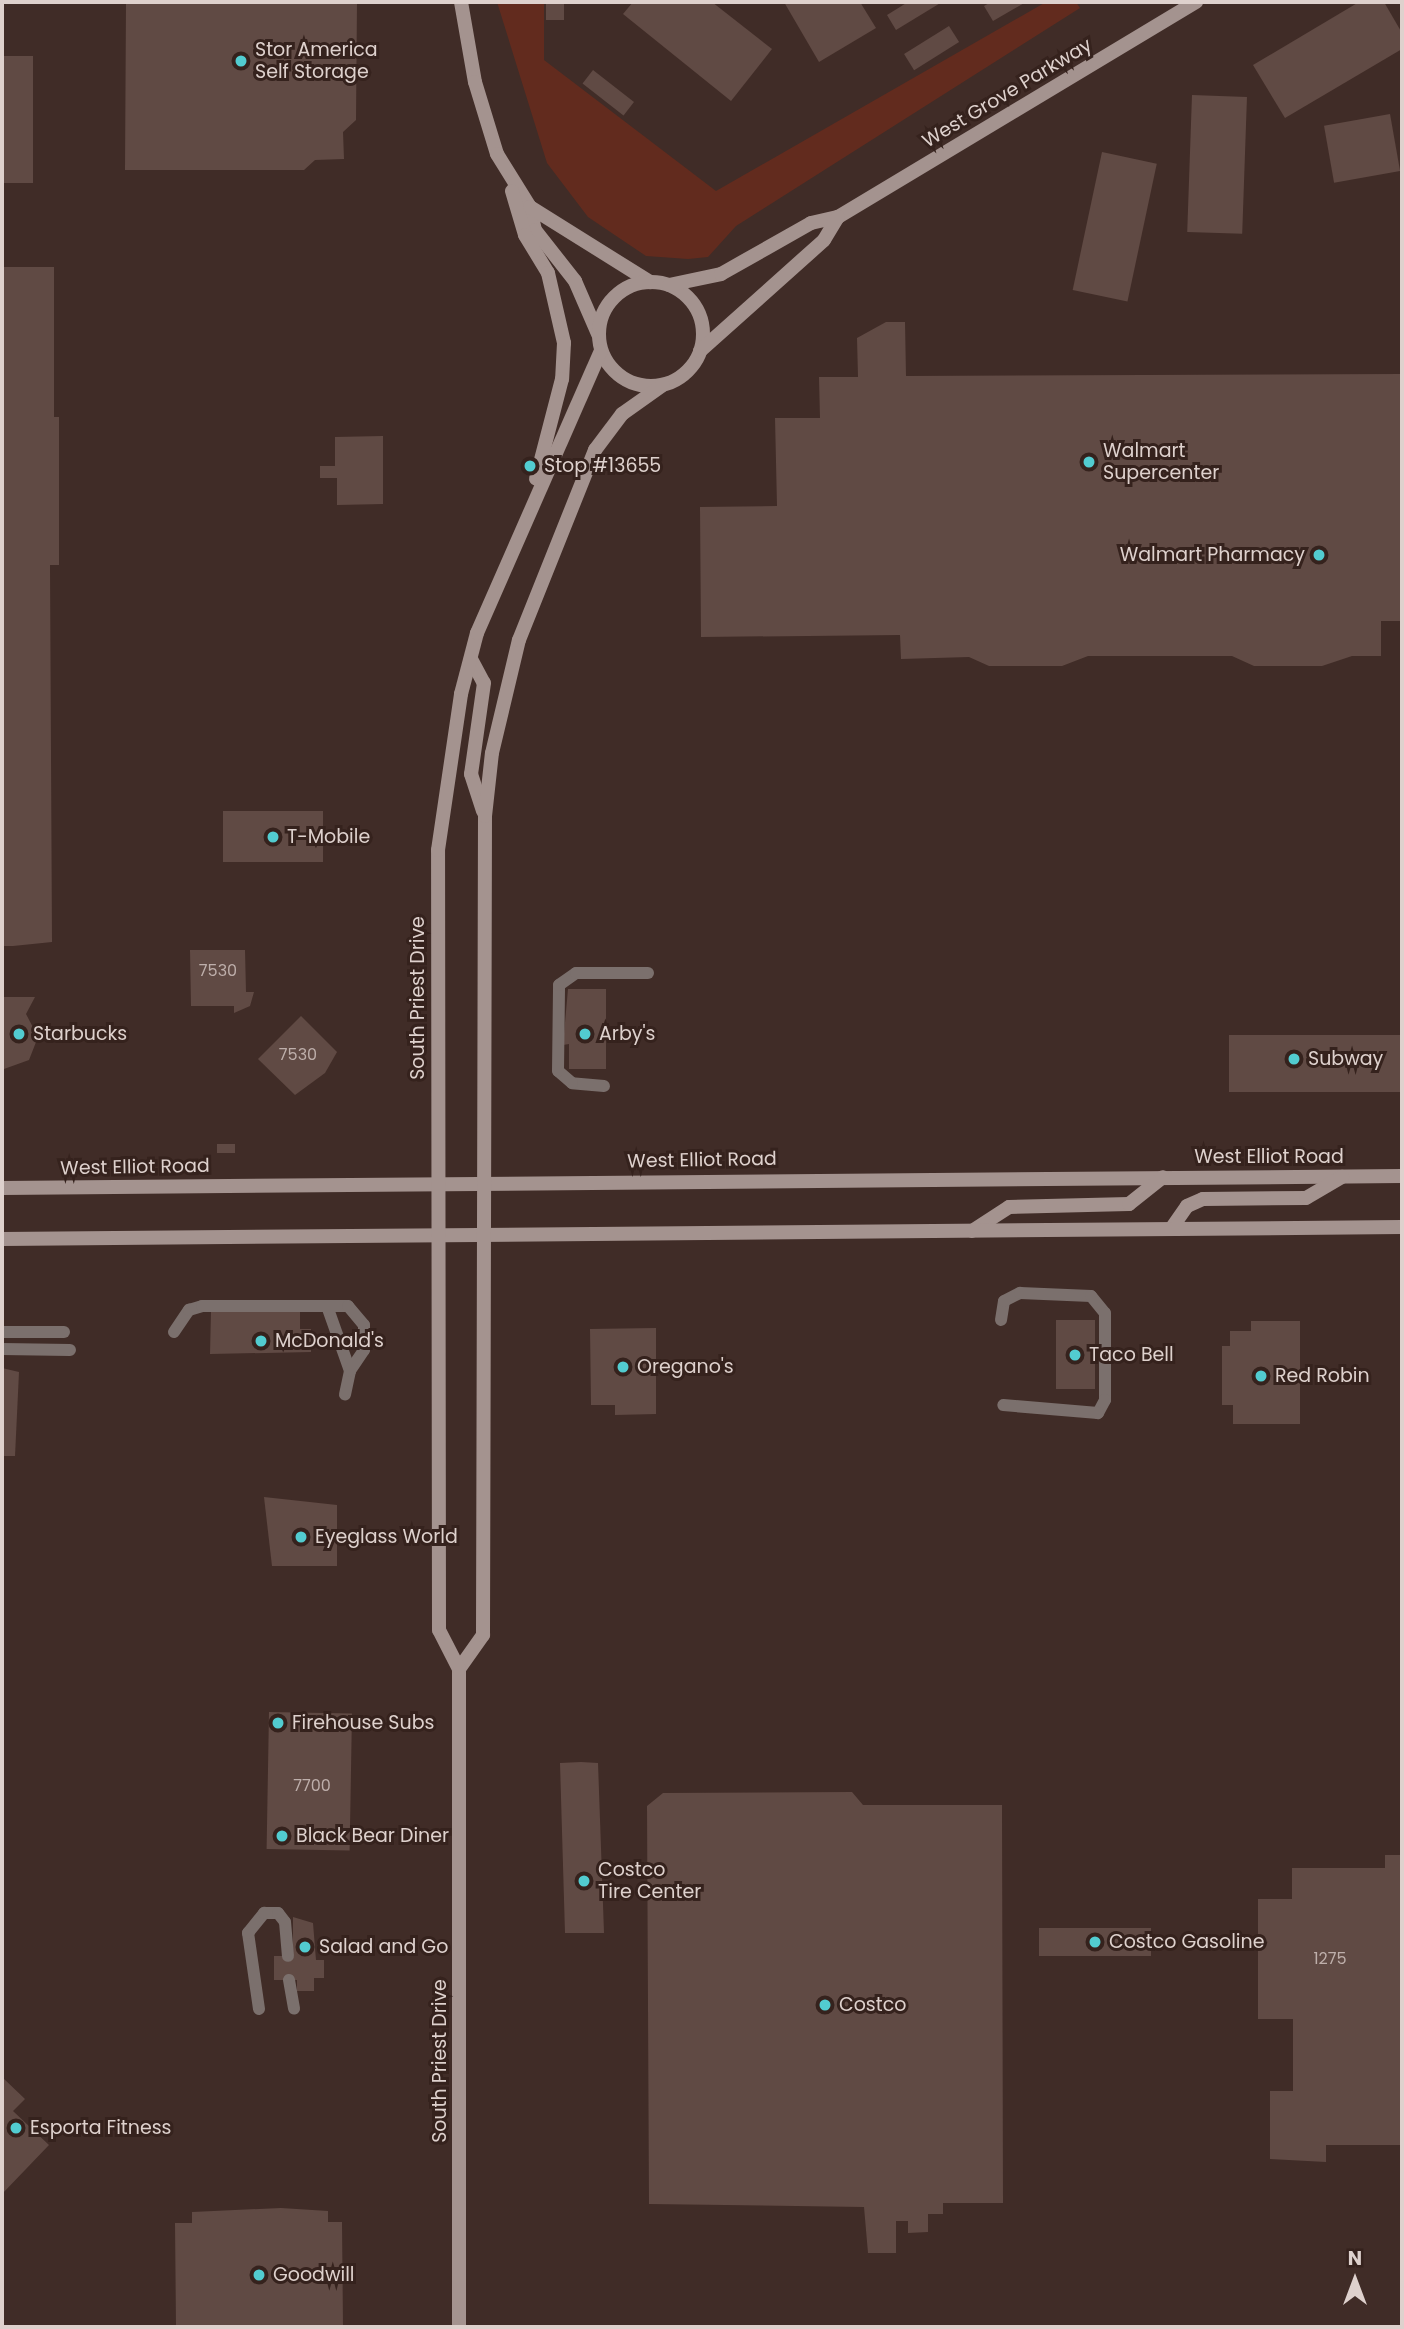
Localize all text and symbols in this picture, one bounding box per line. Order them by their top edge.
street label: West Grove Parkway [918,33,1096,153]
place label: Stor America Self Storage [255,39,378,83]
marker: Stor America Self Storage [233,53,249,69]
place label: Walmart Supercenter [1103,440,1219,484]
marker: Walmart Supercenter [1081,454,1097,470]
place label: Stop #13655 [544,455,661,477]
marker: Stop #13655 [522,458,538,474]
place label: Walmart Pharmacy [1120,544,1305,566]
marker: Walmart Pharmacy [1311,547,1327,563]
place label: T-Mobile [287,826,370,848]
marker: T-Mobile [265,829,281,845]
street label: South Priest Drive [407,916,429,1080]
house number: 7530 [199,961,237,981]
place label: Starbucks [33,1023,127,1045]
place label: Arby's [599,1023,655,1045]
marker: Starbucks [11,1026,27,1042]
marker: Arby's [577,1026,593,1042]
house number: 7530 [279,1045,317,1065]
place label: Subway [1308,1048,1383,1070]
marker: Subway [1286,1051,1302,1067]
street label: West Elliot Road [1194,1146,1344,1168]
street label: West Elliot Road [627,1147,777,1173]
street label: West Elliot Road [60,1154,210,1180]
place label: McDonald's [275,1330,384,1352]
marker: McDonald's [253,1333,269,1349]
place label: Taco Bell [1089,1344,1174,1366]
marker: Taco Bell [1067,1347,1083,1363]
place label: Oregano's [637,1356,734,1378]
marker: Oregano's [615,1359,631,1375]
place label: Red Robin [1275,1365,1370,1387]
marker: Red Robin [1253,1368,1269,1384]
place label: Eyeglass World [315,1526,458,1548]
marker: Eyeglass World [293,1529,309,1545]
place label: Firehouse Subs [292,1712,434,1734]
marker: Firehouse Subs [270,1715,286,1731]
house number: 7700 [293,1776,331,1796]
place label: Black Bear Diner [296,1825,449,1847]
marker: Black Bear Diner [274,1828,290,1844]
place label: Costco Tire Center [598,1859,701,1903]
marker: Costco Tire Center [576,1873,592,1889]
place label: Costco Gasoline [1109,1931,1264,1953]
marker: Costco Gasoline [1087,1934,1103,1950]
place label: Salad and Go [319,1936,448,1958]
marker: Salad and Go [297,1939,313,1955]
house number: 1275 [1313,1949,1347,1969]
street label: South Priest Drive [429,1979,451,2143]
place label: Costco [839,1994,906,2016]
marker: Costco [817,1997,833,2013]
place label: Esporta Fitness [30,2117,172,2139]
marker: Esporta Fitness [8,2120,24,2136]
north arrow [1320,2245,1390,2315]
text: N [1348,2245,1362,2272]
place label: Goodwill [273,2264,355,2286]
marker: Goodwill [251,2267,267,2283]

